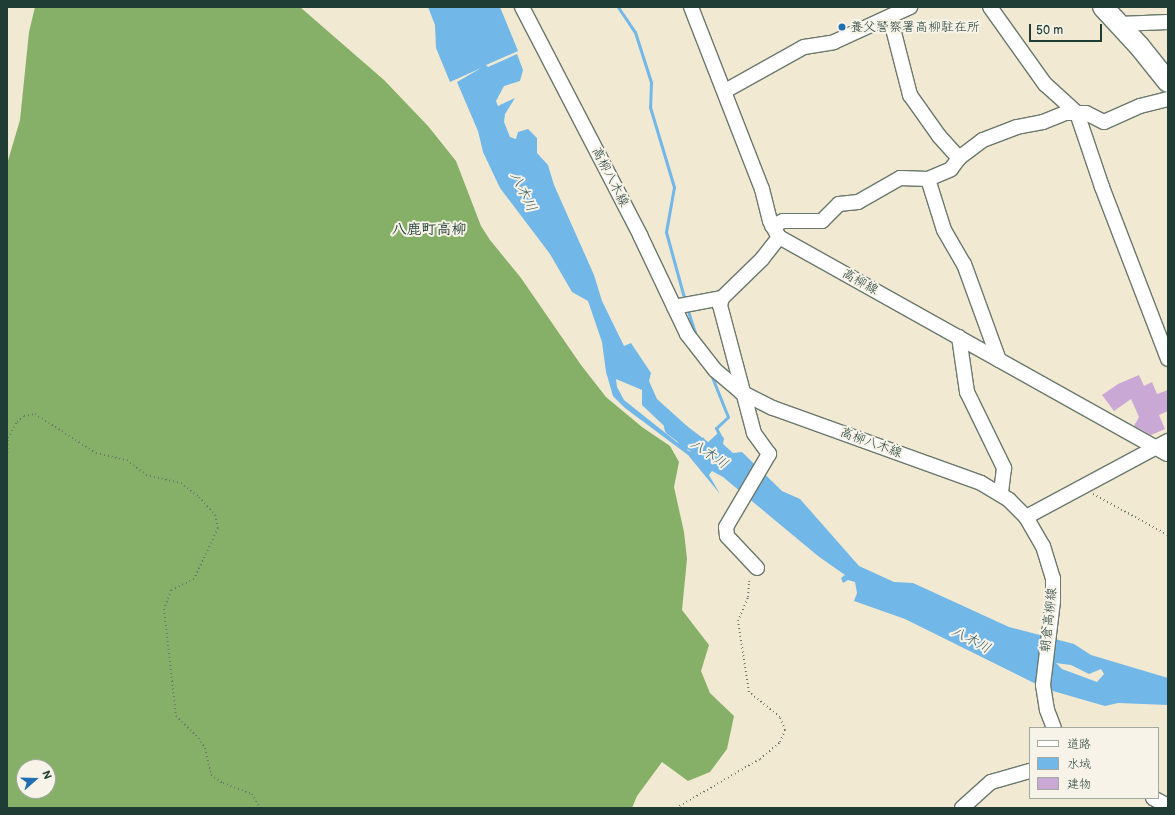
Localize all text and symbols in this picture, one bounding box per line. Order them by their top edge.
scale bar [1031,16,1104,42]
place label: 養父警察署高柳駐在所 [850,19,980,35]
marker: 養父警察署高柳駐在所 [837,22,847,32]
text: 50 m [1036,23,1063,38]
street label: 高柳八木線 [588,145,632,209]
water label: 八木川 [506,169,540,215]
district label: 八鹿町高柳 [392,221,466,239]
street label: 高柳線 [839,266,881,298]
street label: 高柳八木線 [838,425,904,461]
water label: 八木川 [687,435,731,473]
street label: 朝倉高柳線 [1038,587,1060,653]
water label: 八木川 [949,623,993,657]
legend [1029,727,1159,799]
text: 道路 [1067,737,1091,752]
text: 水域 [1067,757,1091,772]
north arrow [16,759,56,799]
text: N [39,769,54,781]
text: 建物 [1067,777,1091,792]

